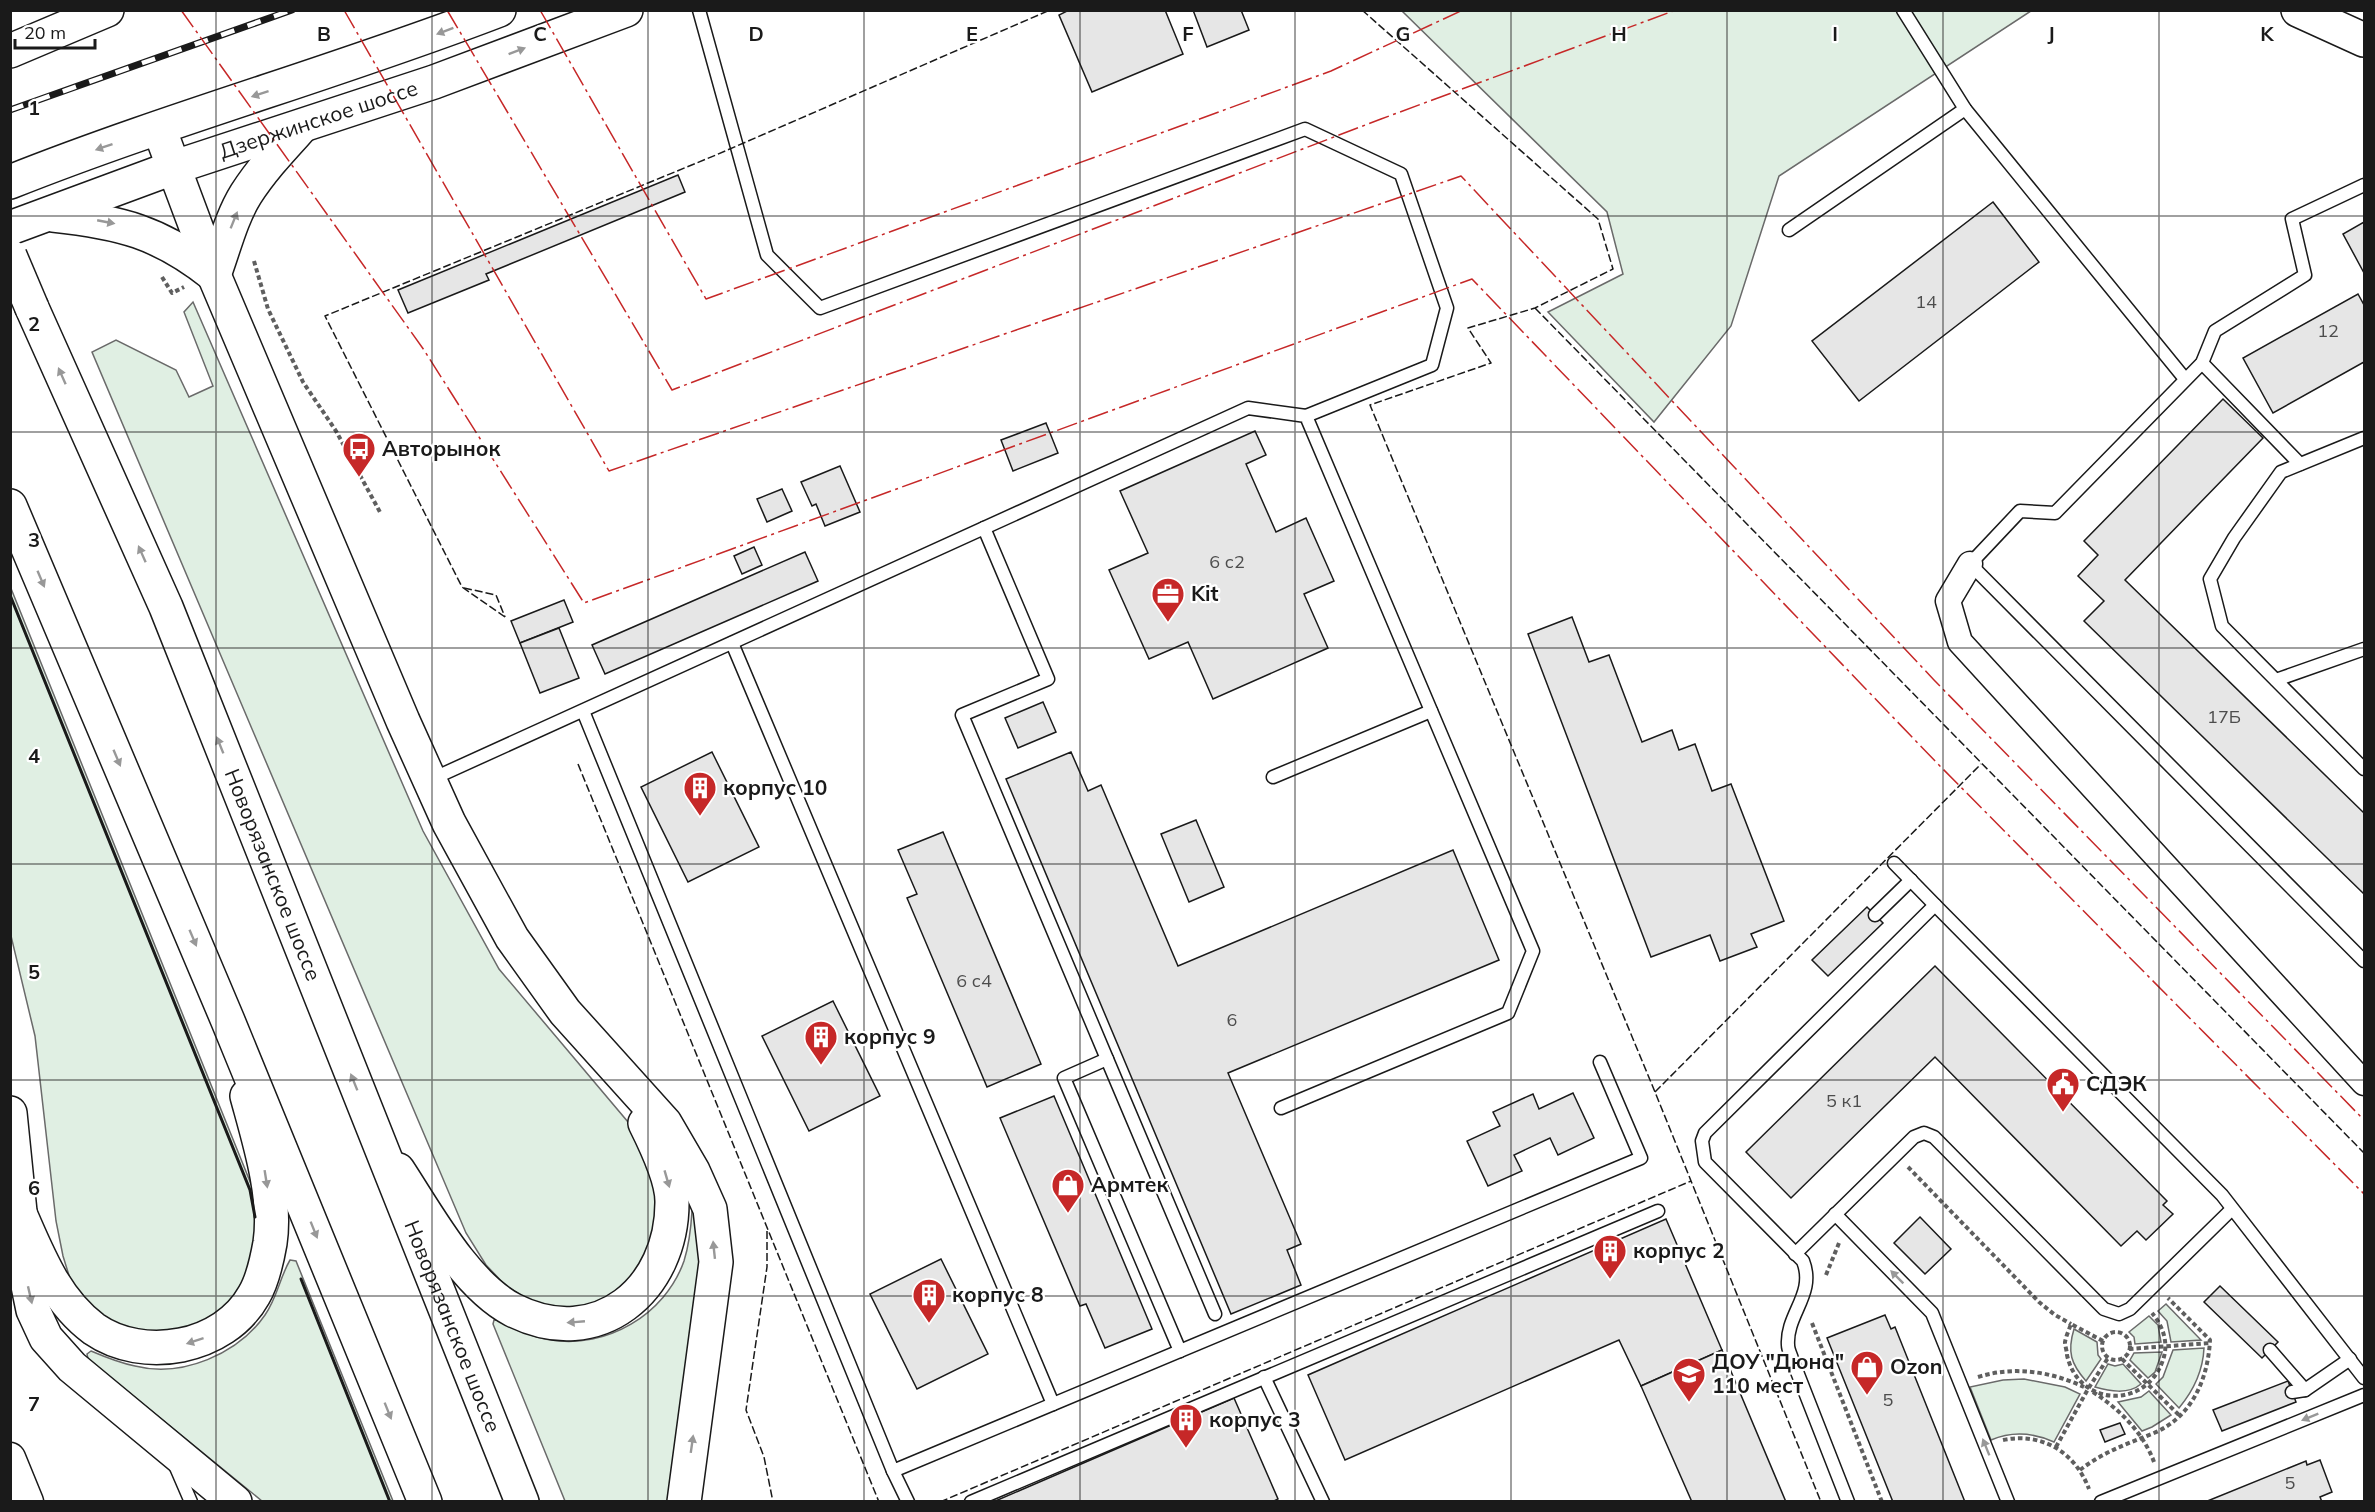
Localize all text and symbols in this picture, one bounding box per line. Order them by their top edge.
scale bar [15,12,94,50]
text: 20 m [24,21,66,44]
text: B [317,21,331,46]
text: C [533,21,547,46]
text: D [748,21,764,46]
text: E [966,21,978,46]
text: F [1182,21,1194,46]
text: G [1396,21,1410,46]
text: H [1611,21,1627,46]
text: I [1832,21,1838,46]
text: J [2047,21,2055,46]
text: K [2260,21,2274,46]
one-way arrow [435,27,453,37]
one-way arrow [508,46,526,55]
street label: Дзержинское шоссе [216,74,421,164]
one-way arrow [251,90,269,99]
text: 1 [28,95,40,120]
one-way arrow [95,143,113,153]
one-way arrow [229,211,239,229]
one-way arrow [97,218,116,227]
house number: 14 [1915,290,1937,313]
text: 2 [28,311,40,336]
house number: 12 [2317,319,2339,342]
one-way arrow [58,367,67,384]
bus stop icon: Авторынок [341,431,377,478]
place label: Авторынок [382,435,501,461]
text: 3 [28,527,40,552]
one-way arrow [137,544,147,562]
house number: 6 с2 [1209,550,1245,573]
one-way arrow [37,570,46,587]
office icon: Kit [1150,576,1186,623]
place label: Kit [1191,580,1218,606]
house number: 17Б [2207,705,2241,728]
one-way arrow [215,736,224,754]
text: 4 [28,743,40,768]
one-way arrow [112,750,122,768]
street label: Новорязанское шоссе [220,765,327,984]
building icon: корпус 10 [682,770,718,817]
place label: корпус 10 [723,774,827,800]
one-way arrow [189,929,198,947]
text: 5 [28,959,40,984]
house number: 6 с4 [956,969,992,992]
house number: 6 [1227,1008,1237,1031]
building icon: корпус 9 [803,1019,839,1066]
place label: корпус 9 [844,1023,936,1049]
public building icon: СДЭК [2045,1066,2081,1113]
place label: СДЭК [2086,1070,2147,1096]
one-way arrow [349,1073,358,1091]
house number: 5 к1 [1826,1089,1862,1112]
shop icon: Армтек [1050,1167,1086,1214]
one-way arrow [262,1170,271,1189]
one-way arrow [663,1170,672,1188]
place label: Армтек [1091,1171,1170,1197]
text: 6 [28,1175,40,1200]
street label: Новорязанское шоссе [399,1216,507,1436]
one-way arrow [310,1221,319,1239]
building icon: корпус 2 [1592,1233,1628,1280]
place label: корпус 2 [1633,1237,1725,1263]
one-way arrow [710,1241,719,1260]
one-way arrow [1889,1270,1904,1284]
building icon: корпус 8 [911,1277,947,1324]
place label: корпус 8 [952,1281,1044,1307]
one-way arrow [26,1286,35,1305]
one-way arrow [567,1317,586,1327]
one-way arrow [186,1337,204,1346]
place label: ДОУ "Дюна" 110 мест [1712,1348,1844,1398]
shop icon: Ozon [1849,1349,1885,1396]
place label: Ozon [1890,1353,1942,1379]
school or university icon: ДОУ "Дюна" 110 мест [1671,1356,1707,1403]
house number: 5 [1883,1388,1894,1411]
text: 7 [28,1391,40,1416]
one-way arrow [383,1402,393,1420]
building icon: корпус 3 [1168,1402,1204,1449]
place label: корпус 3 [1209,1406,1301,1432]
one-way arrow [2301,1412,2319,1422]
one-way arrow [687,1434,696,1453]
one-way arrow [1981,1438,1991,1456]
house number: 5 [2285,1471,2296,1494]

